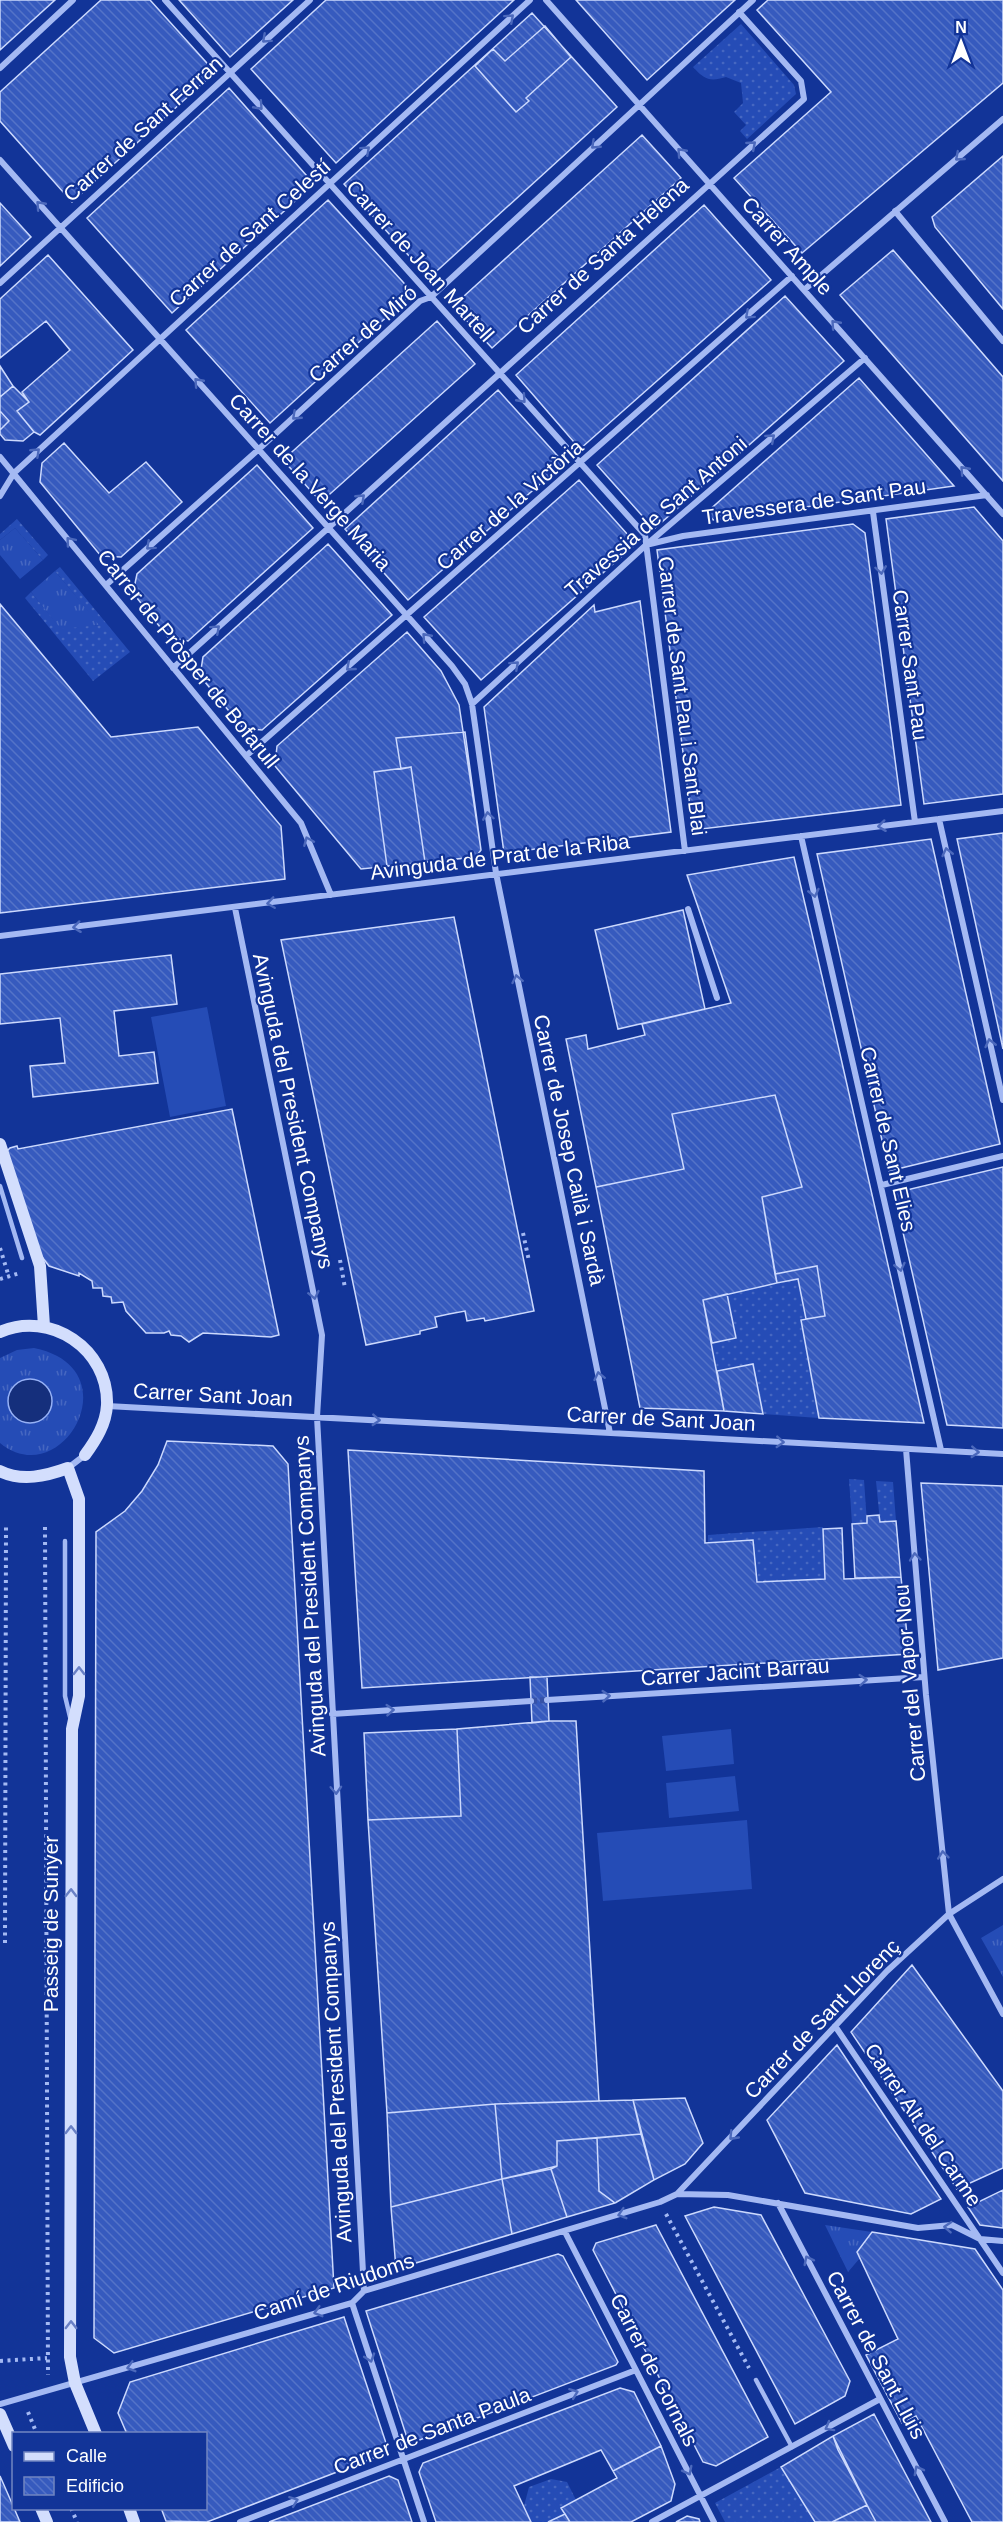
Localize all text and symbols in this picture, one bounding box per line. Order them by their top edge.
north arrow [931,12,991,72]
one-way arrow [503,14,514,25]
text: N [955,19,967,36]
one-way arrow [263,32,273,43]
street label: Carrer de Sant Ferran [59,51,227,206]
one-way arrow [252,99,263,110]
one-way arrow [592,138,602,149]
one-way arrow [745,141,756,152]
one-way arrow [359,146,370,157]
one-way arrow [677,149,688,159]
one-way arrow [955,150,966,161]
street label: Carrer de Sant Celestí [164,154,335,311]
street label: Carrer de Santa Helena [513,173,693,338]
street label: Carrer de Joan Martell [342,175,499,346]
street label: Carrer Ample [737,192,837,299]
one-way arrow [36,201,47,212]
street label: Carrer de Miró [304,281,421,387]
one-way arrow [745,308,755,319]
one-way arrow [831,320,842,331]
one-way arrow [194,378,205,388]
street label: Carrer de la Verge Maria [225,389,396,575]
one-way arrow [515,392,526,403]
one-way arrow [292,409,302,420]
street label: Travessia de Sant Antoni [560,432,751,602]
one-way arrow [764,434,775,445]
street label: Carrer de la Victòria [432,435,588,574]
one-way arrow [30,448,40,459]
one-way arrow [960,466,971,477]
street label: Travessera de Sant Pau [701,474,927,529]
one-way arrow [354,494,365,505]
one-way arrow [66,537,77,548]
one-way arrow [147,539,157,550]
street label: Carrer de Pròsper de Bofarull [93,545,284,773]
street label: Carrer de Sant Pau i Sant Blai [654,555,711,837]
one-way arrow [874,565,886,574]
street label: Carrer Sant Pau [889,588,932,742]
one-way arrow [209,625,220,636]
one-way arrow [422,633,433,644]
one-way arrow [346,659,357,670]
one-way arrow [509,661,519,672]
one-way arrow [482,811,494,820]
one-way arrow [878,819,887,832]
street label: Avinguda de Prat de la Riba [369,829,631,884]
one-way arrow [303,836,315,847]
one-way arrow [941,848,954,858]
one-way arrow [807,888,820,898]
one-way arrow [266,897,276,909]
one-way arrow [73,920,82,933]
street label: Avinguda del President Companys [249,951,338,1271]
one-way arrow [511,974,524,984]
street label: Carrer de Josep Cailà i Sardà [529,1012,610,1288]
one-way arrow [984,1038,997,1048]
street label: Carrer de Sant Elies [856,1044,921,1234]
one-way arrow [893,1262,906,1272]
one-way arrow [307,1290,320,1300]
one-way arrow [593,1371,606,1381]
street label: Carrer Sant Joan [133,1379,293,1410]
street label: Carrer de Sant Joan [566,1402,756,1435]
one-way arrow [371,1414,380,1427]
street label: Avinguda del President Companys [290,1435,329,1757]
one-way arrow [776,1436,785,1449]
one-way arrow [970,1446,979,1459]
one-way arrow [908,1552,921,1561]
street label: Carrer del Vapor Nou [889,1583,930,1783]
street label: Carrer Jacint Barrau [640,1653,830,1690]
one-way arrow [73,1667,85,1676]
one-way arrow [859,1674,868,1687]
one-way arrow [601,1690,610,1703]
one-way arrow [386,1704,395,1717]
one-way arrow [330,1786,343,1795]
street label: Passeig de Sunyer [39,1836,62,2012]
one-way arrow [937,1851,950,1860]
one-way arrow [64,1889,77,1898]
street label: Avinguda del President Companys [316,1921,355,2243]
street label: Carrer de Sant Llorenç [740,1934,904,2103]
street label: Carrer Alt del Carme [860,2039,986,2210]
one-way arrow [65,2126,77,2135]
one-way arrow [729,2129,740,2139]
one-way arrow [617,2207,628,2220]
one-way arrow [943,2221,952,2234]
street label: Camí de Riudoms [251,2248,417,2325]
one-way arrow [804,2256,815,2266]
street label: Carrer de Sant Lluis [822,2267,930,2443]
street label: Carrer de Gornals [606,2290,703,2450]
one-way arrow [313,2305,323,2318]
one-way arrow [64,2321,77,2330]
one-way arrow [363,2352,376,2363]
one-way arrow [126,2360,137,2372]
street label: Carrer de Santa Paula [330,2382,534,2479]
one-way arrow [568,2388,579,2400]
one-way arrow [825,2420,835,2431]
legend [12,2432,207,2510]
text: Calle [66,2446,107,2466]
one-way arrow [681,2465,692,2475]
one-way arrow [914,2466,925,2477]
text: Edificio [66,2476,124,2496]
one-way arrow [288,2496,299,2508]

